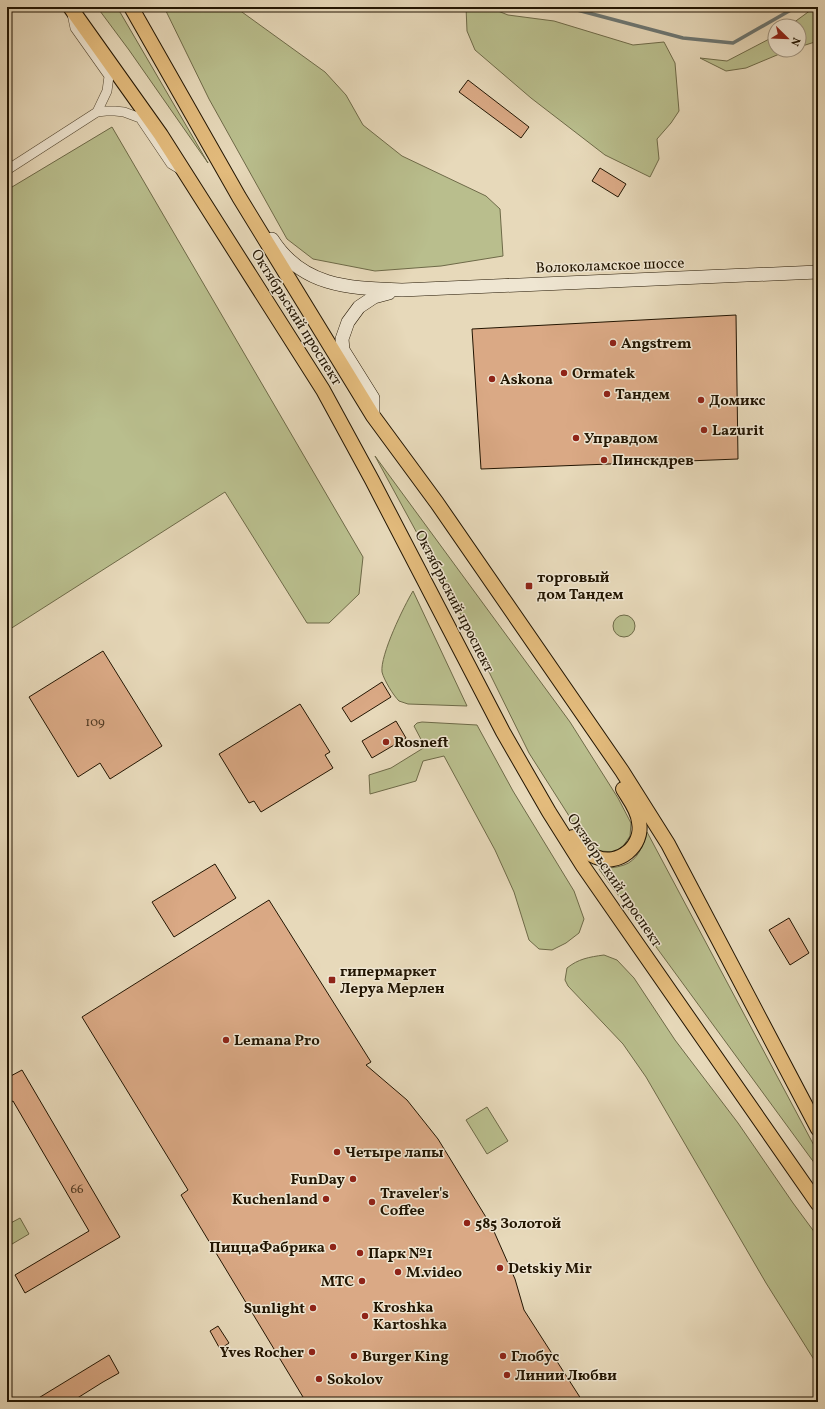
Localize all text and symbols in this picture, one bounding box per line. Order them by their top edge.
north arrow [767,18,807,58]
text: N [786,35,803,48]
street label: Октябрьский проспект [245,245,347,390]
street label: Волоколамское шоссе [535,253,685,280]
place label: Angstrem [621,334,692,355]
marker: Angstrem [608,338,618,348]
place label: Ormatek [572,364,635,385]
marker: Ormatek [559,368,569,378]
place label: Askona [500,370,553,391]
marker: Askona [487,374,497,384]
place label: Тандем [615,385,670,406]
marker: Тандем [602,389,612,399]
place label: Домикс [709,391,765,412]
marker: Домикс [696,395,706,405]
place label: Lazurit [712,421,764,442]
marker: Lazurit [699,425,709,435]
place label: Управдом [584,429,658,450]
marker: Управдом [571,433,581,443]
place label: Пинскдрев [612,451,694,472]
marker: Пинскдрев [599,455,609,465]
street label: Октябрьский проспект [409,527,499,677]
place label: торговый дом Тандем [537,568,624,606]
marker: торговый дом Тандем [524,581,534,591]
house number: 109 [85,714,105,732]
place label: Rosneft [394,733,449,754]
marker: Rosneft [381,737,391,747]
street label: Октябрьский проспект [561,810,667,952]
place label: гипермаркет Леруа Мерлен [340,962,445,1000]
marker: гипермаркет Леруа Мерлен [327,975,337,985]
place label: Lemana Pro [234,1031,320,1052]
marker: Lemana Pro [221,1035,231,1045]
place label: Четыре лапы [345,1143,444,1164]
marker: Четыре лапы [332,1147,342,1157]
place label: FunDay [291,1170,346,1191]
marker: FunDay [348,1174,358,1184]
house number: 66 [70,1181,84,1199]
place label: Traveler's Coffee [380,1184,449,1222]
place label: Kuchenland [232,1190,318,1211]
marker: Kuchenland [321,1194,331,1204]
marker: Traveler's Coffee [367,1197,377,1207]
place label: 585 Золотой [475,1214,562,1235]
marker: 585 Золотой [462,1218,472,1228]
place label: ПиццаФабрика [209,1238,325,1259]
marker: ПиццаФабрика [328,1242,338,1252]
place label: Парк №1 [368,1244,432,1265]
marker: Парк №1 [355,1248,365,1258]
place label: Detskiy Mir [508,1259,592,1280]
place label: M.video [406,1263,463,1284]
marker: Detskiy Mir [495,1263,505,1273]
marker: M.video [393,1267,403,1277]
place label: МТС [321,1272,354,1293]
marker: МТС [357,1276,367,1286]
place label: Kroshka Kartoshka [373,1298,447,1336]
place label: Sunlight [244,1299,305,1320]
marker: Sunlight [308,1303,318,1313]
marker: Kroshka Kartoshka [360,1311,370,1321]
place label: Yves Rocher [220,1343,304,1364]
marker: Yves Rocher [307,1347,317,1357]
place label: Burger King [362,1347,449,1368]
place label: Глобус [511,1347,559,1368]
marker: Burger King [349,1351,359,1361]
marker: Глобус [498,1351,508,1361]
place label: Линии Любви [515,1366,617,1387]
place label: Sokolov [327,1370,384,1391]
marker: Линии Любви [502,1370,512,1380]
marker: Sokolov [314,1374,324,1384]

